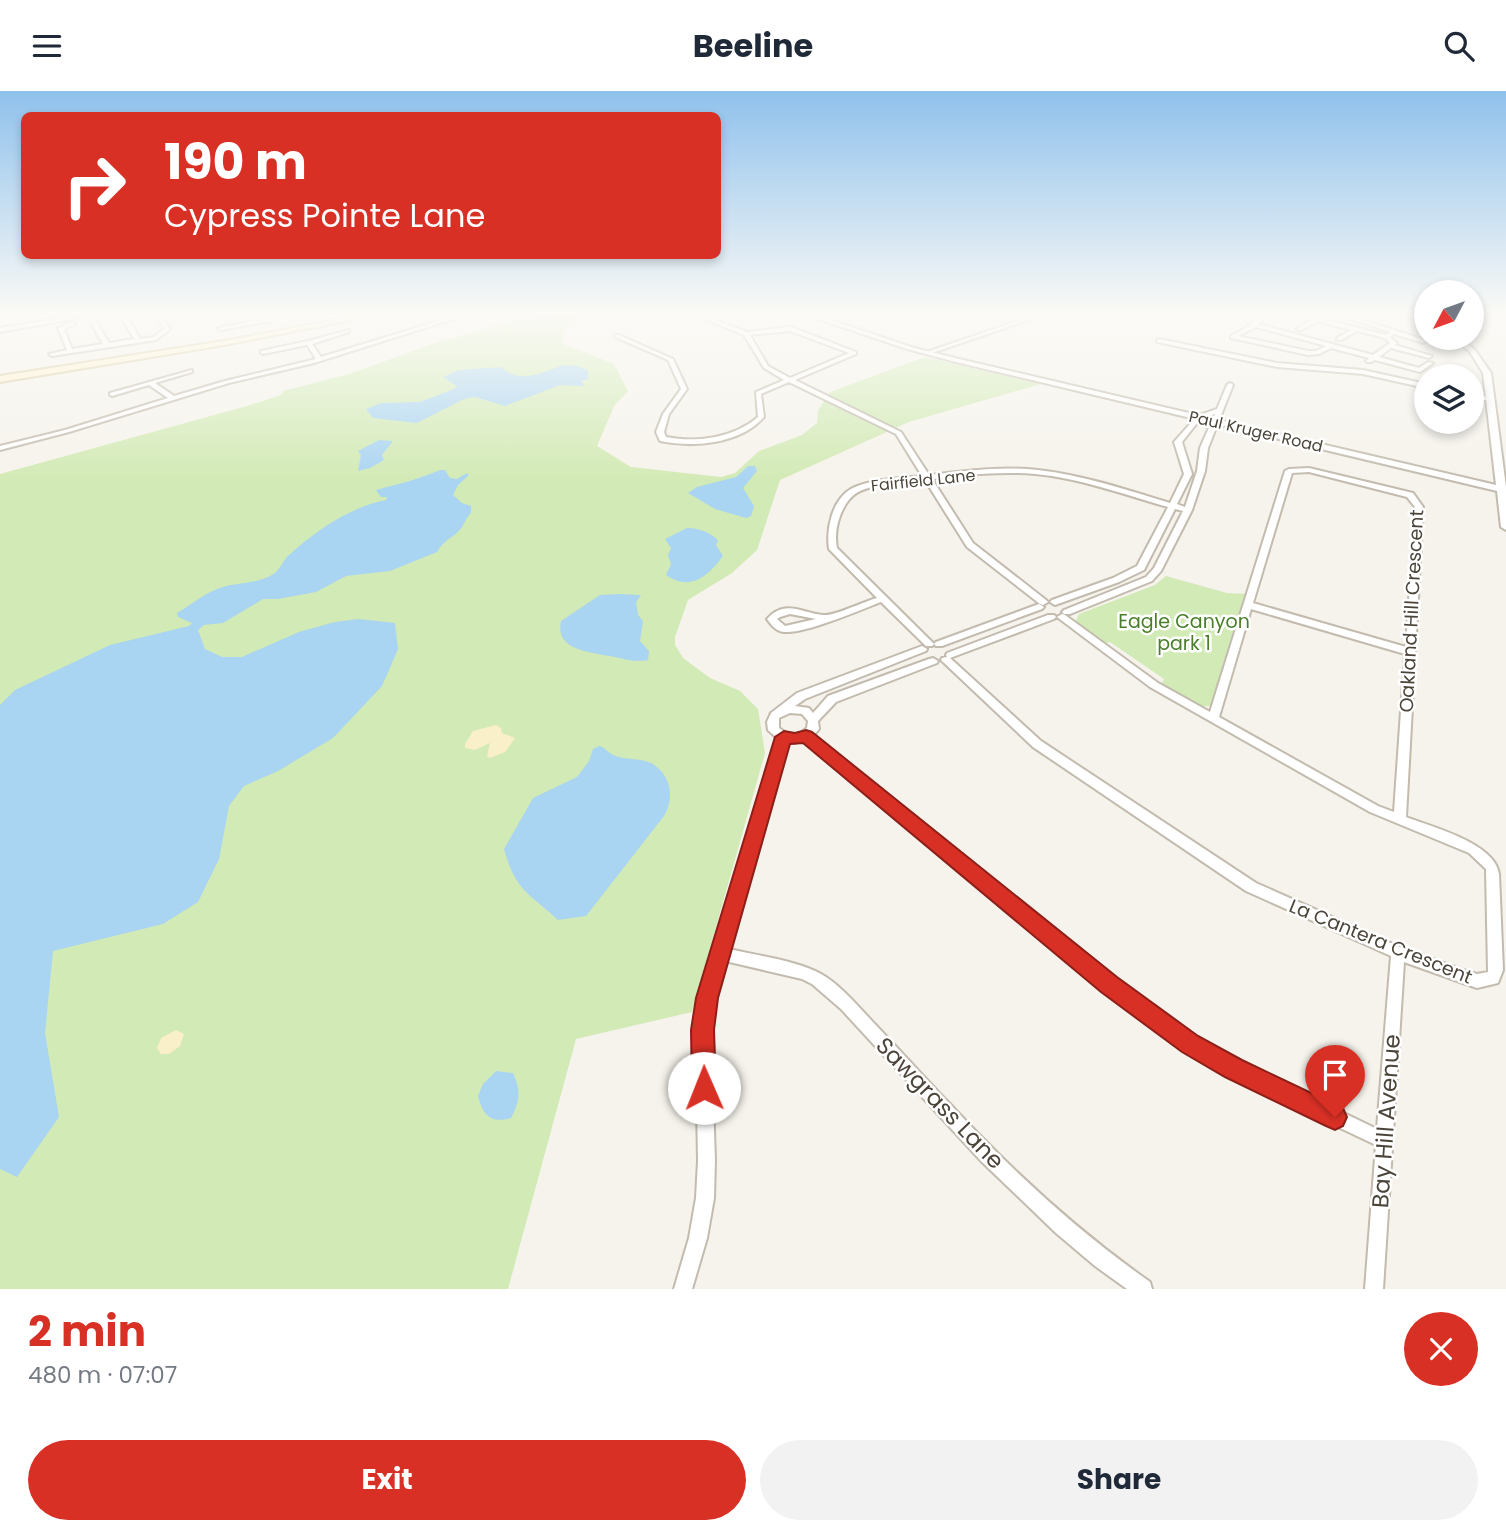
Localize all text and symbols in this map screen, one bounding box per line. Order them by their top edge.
text: Beeline [693,23,813,68]
icon: menu [28,27,66,65]
icon: search [1440,27,1478,65]
text: 190 m [164,128,307,196]
icon: right [49,140,140,231]
text: Cypress Pointe Lane [164,193,485,238]
north arrow [1414,280,1484,350]
map controls [1414,280,1484,434]
button: layers [1414,364,1484,434]
street label: Paul Kruger Road [1187,405,1325,458]
street label: Fairfield Lane [870,464,976,497]
street label: Oakland Hill Crescent [1393,509,1430,713]
park label: Eagle Canyon park 1 [1118,608,1250,657]
street label: La Cantera Crescent [1285,892,1477,991]
street label: Sawgrass Lane [869,1030,1011,1176]
street label: Bay Hill Avenue [1364,1033,1408,1209]
pin [1305,1045,1365,1117]
position arrow [667,1051,741,1125]
icon: arrive [1316,1056,1354,1094]
text: 2 min [28,1302,146,1361]
button: close [1404,1312,1478,1386]
text: 480 m · 07:07 [28,1359,177,1391]
button: Exit [28,1440,746,1520]
button: Share [760,1440,1478,1520]

